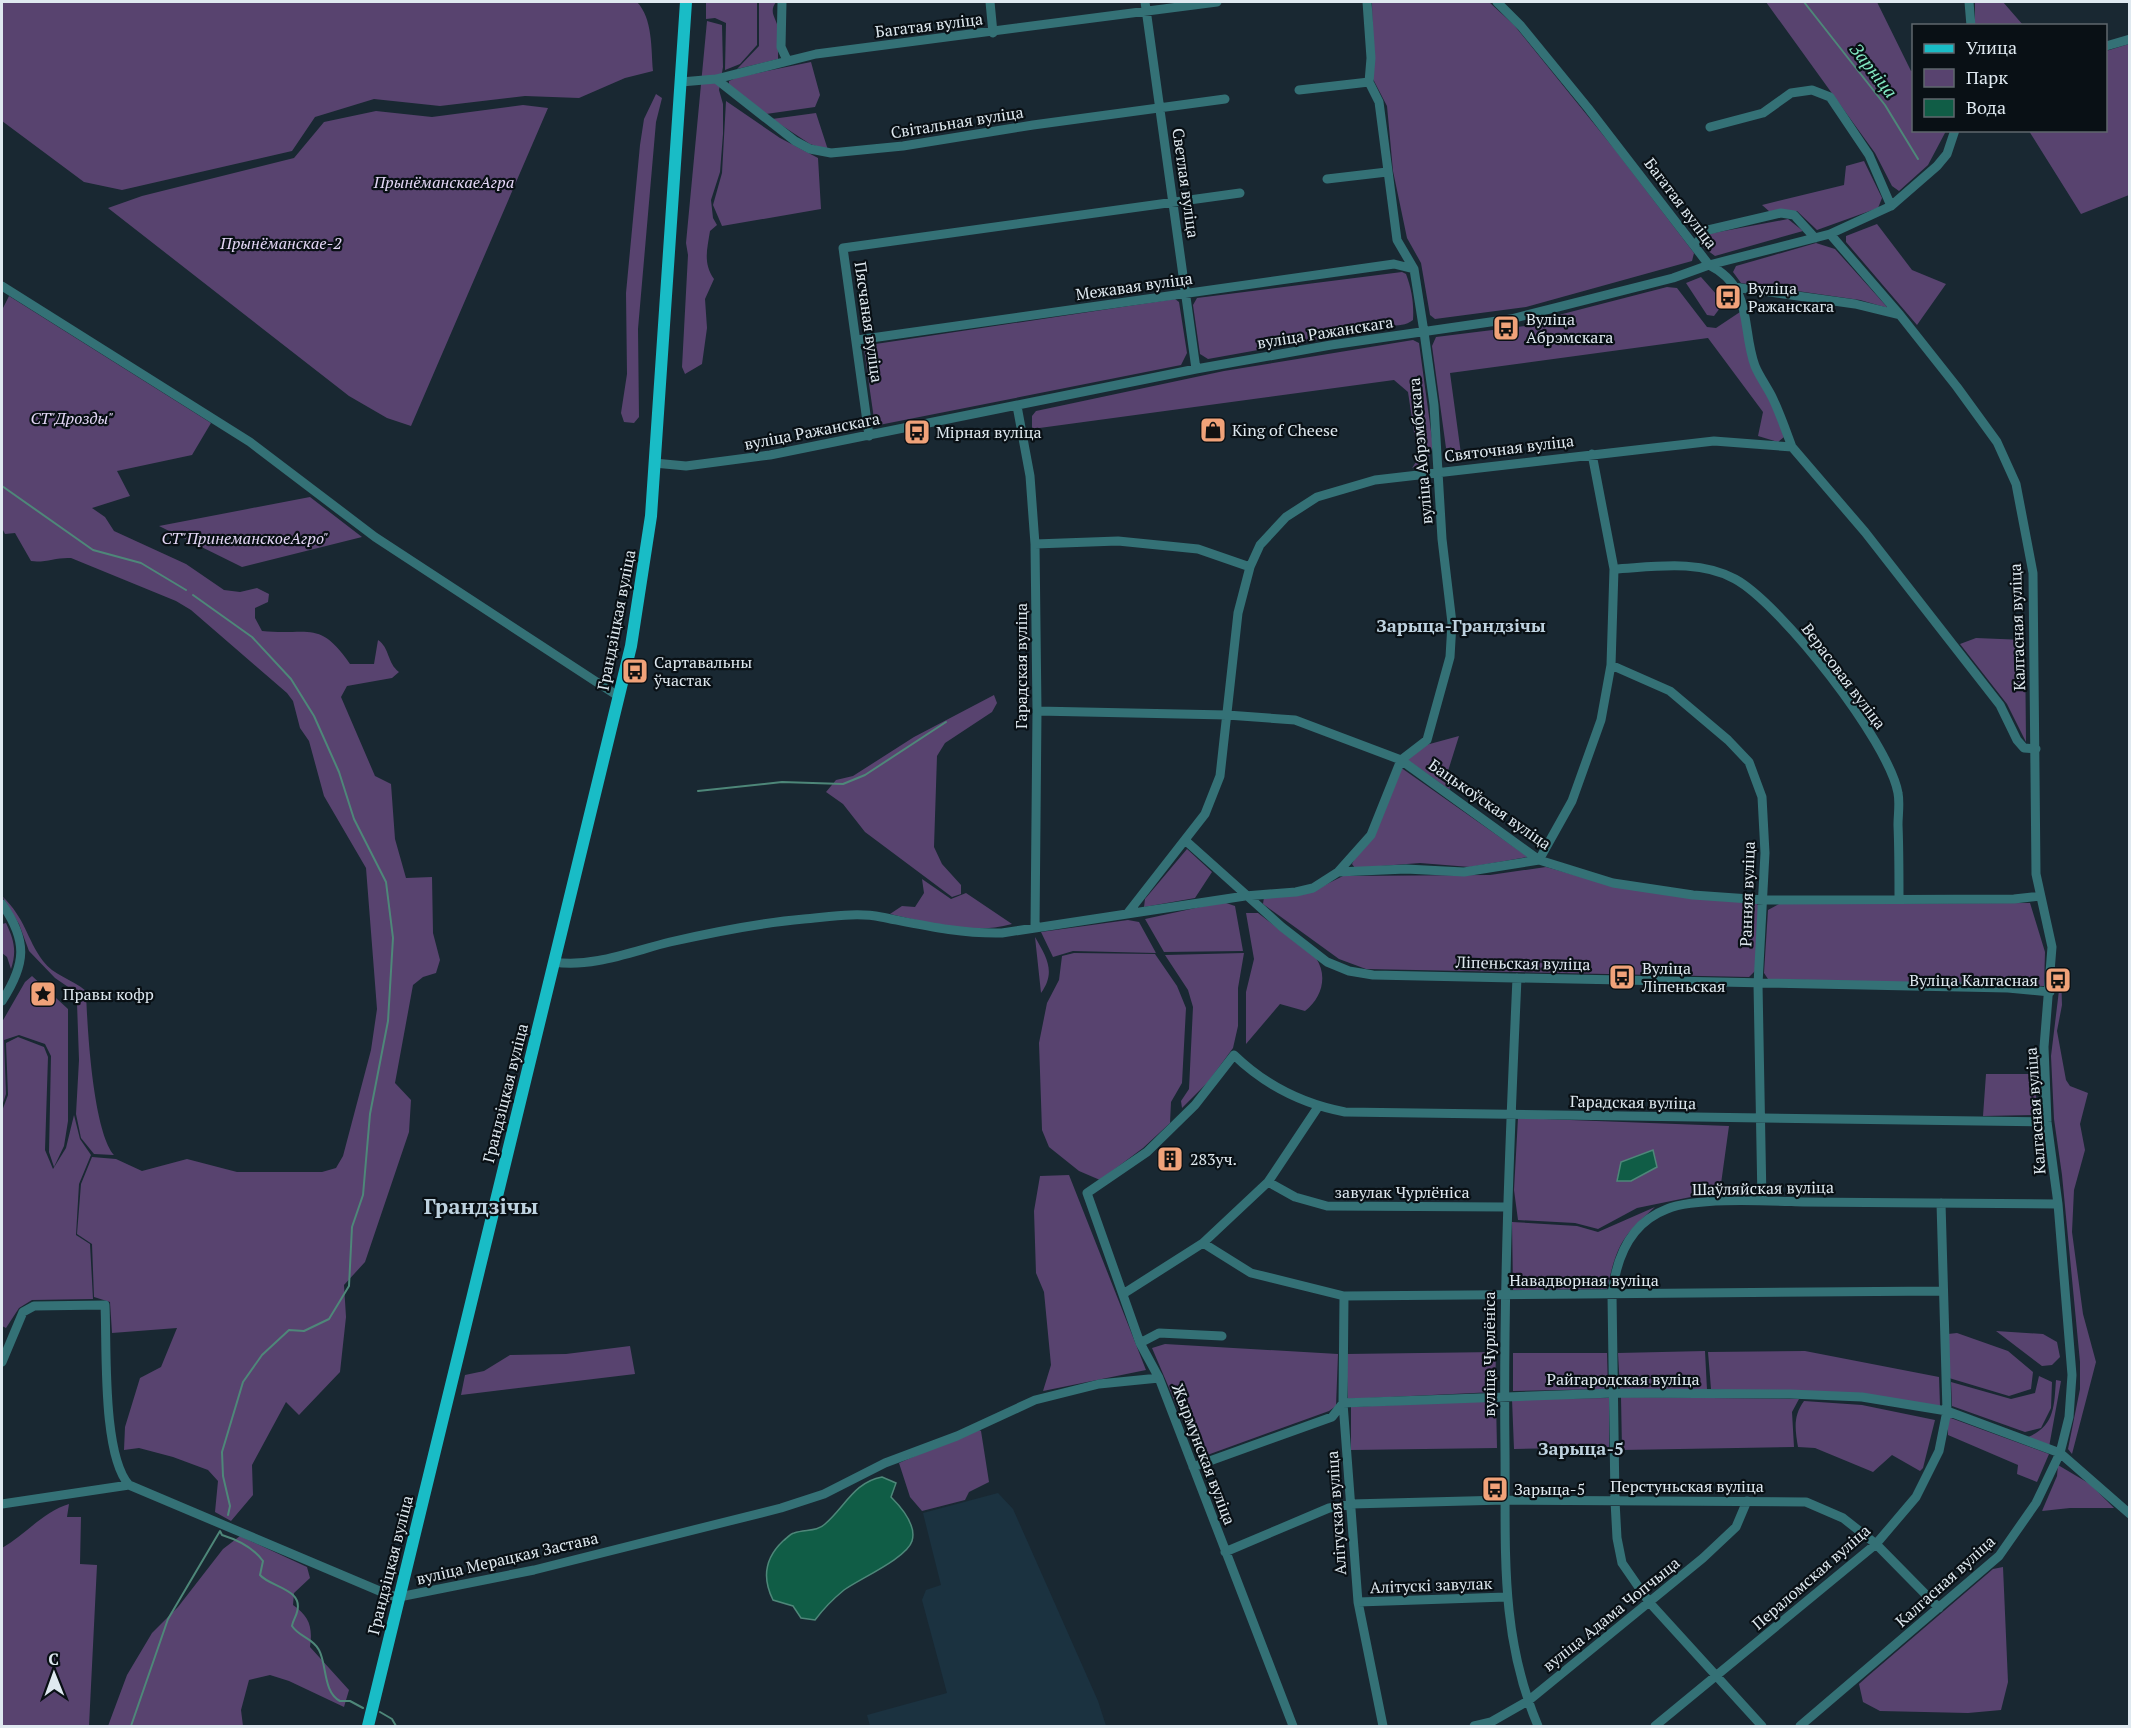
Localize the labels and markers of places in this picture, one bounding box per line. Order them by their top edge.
place label: Вуліца Ражанскага [1748,277,1834,317]
bus stop icon: Вуліца Ражанскага [1713,282,1743,312]
place label: Вуліца Абрэмскага [1526,308,1613,348]
bus stop icon: Вуліца Абрэмскага [1491,313,1521,343]
shop icon: King of Cheese [1198,415,1228,445]
bus stop icon: Мірная вуліца [902,417,932,447]
place label: King of Cheese [1232,419,1338,441]
place label: Мірная вуліца [936,421,1042,443]
place label: Сартавальны ўчастак [653,651,752,691]
bus stop icon: Сартавальны ўчастак [620,656,650,686]
place label: Вуліца Ліпеньская [1641,957,1726,997]
bus stop icon: Вуліца Ліпеньская [1607,962,1637,992]
bus stop icon: Вуліца Калгасная [2043,965,2073,995]
place label: Вуліца Калгасная [1909,969,2038,991]
place icon: Правы кофр [28,979,58,1009]
place label: Правы кофр [63,983,154,1005]
building icon: 283уч. [1155,1144,1185,1174]
place label: 283уч. [1190,1148,1237,1170]
bus stop icon: Зарыца-5 [1480,1474,1510,1504]
place label: Зарыца-5 [1514,1478,1585,1500]

